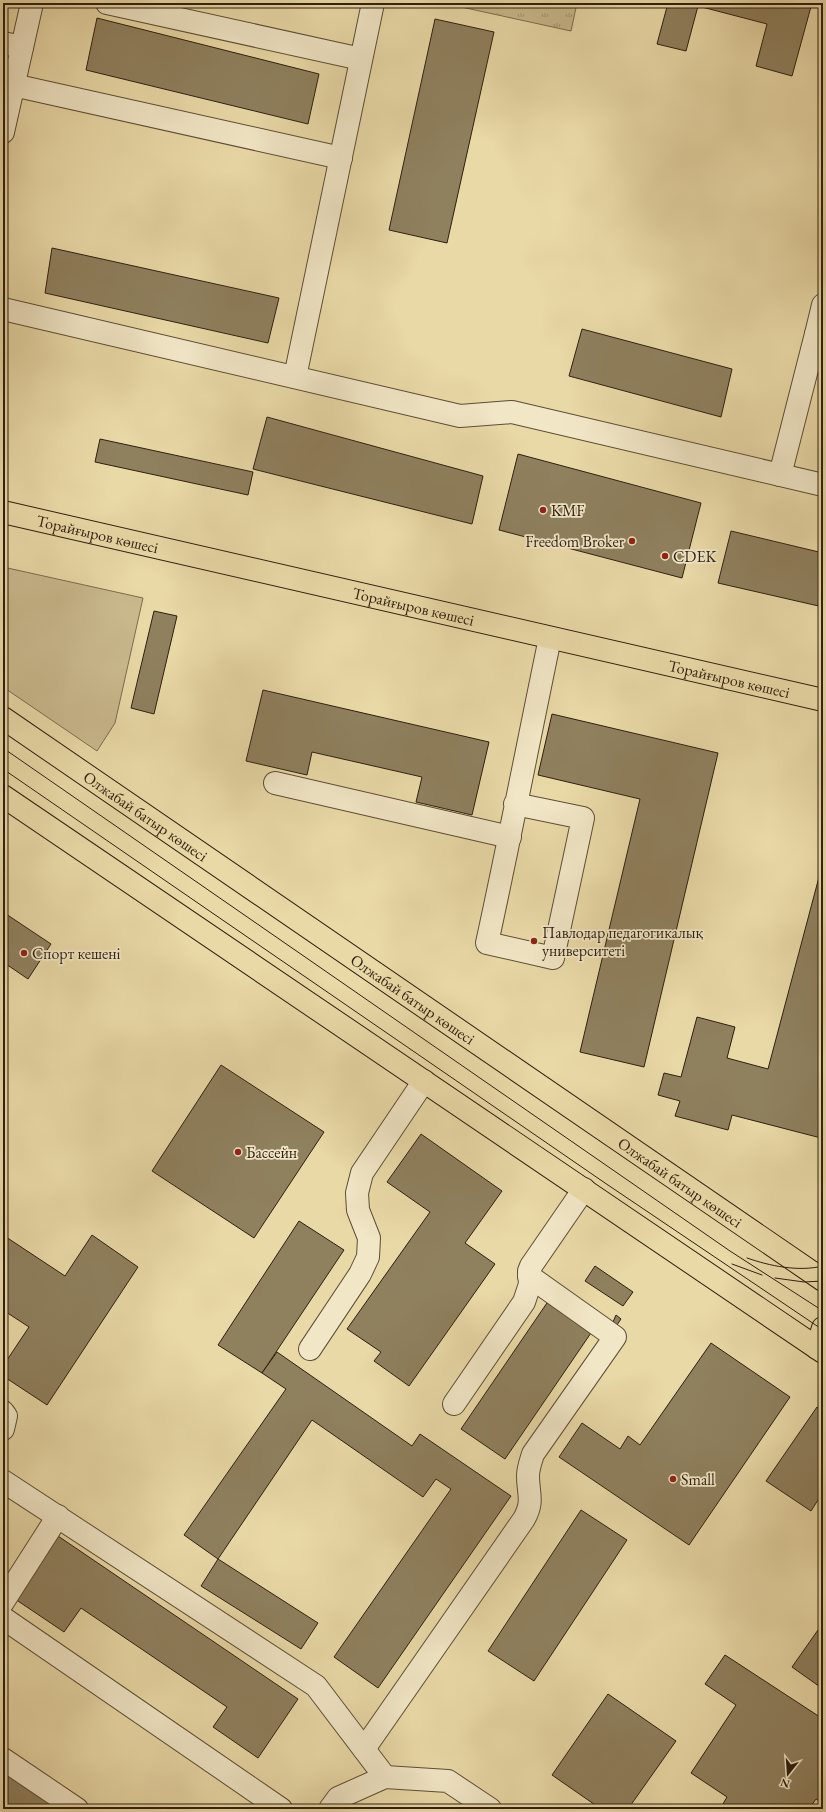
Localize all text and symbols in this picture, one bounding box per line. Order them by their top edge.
place label: KMF [551,500,585,521]
marker: KMF [538,505,548,515]
street label: Торайғыров көшесі [35,510,161,558]
place label: Freedom Broker [525,531,625,552]
marker: Freedom Broker [627,536,637,546]
place label: CDEK [673,546,717,567]
marker: CDEK [660,551,670,561]
street label: Торайғыров көшесі [350,582,476,630]
street label: Торайғыров көшесі [666,654,792,703]
street label: Олжабай батыр көшесі [79,766,212,866]
place label: Павлодар педагогикалық университеті [542,922,703,961]
marker: Павлодар педагогикалық университеті [529,936,539,946]
place label: Спорт кешені [32,943,121,964]
marker: Спорт кешені [19,948,29,958]
street label: Олжабай батыр көшесі [347,949,479,1049]
street label: Олжабай батыр көшесі [614,1132,747,1232]
place label: Бассейн [246,1142,297,1163]
marker: Бассейн [233,1147,243,1157]
place label: Small [681,1469,715,1490]
marker: Small [668,1474,678,1484]
north arrow [768,1754,808,1794]
text: N [779,1776,791,1792]

